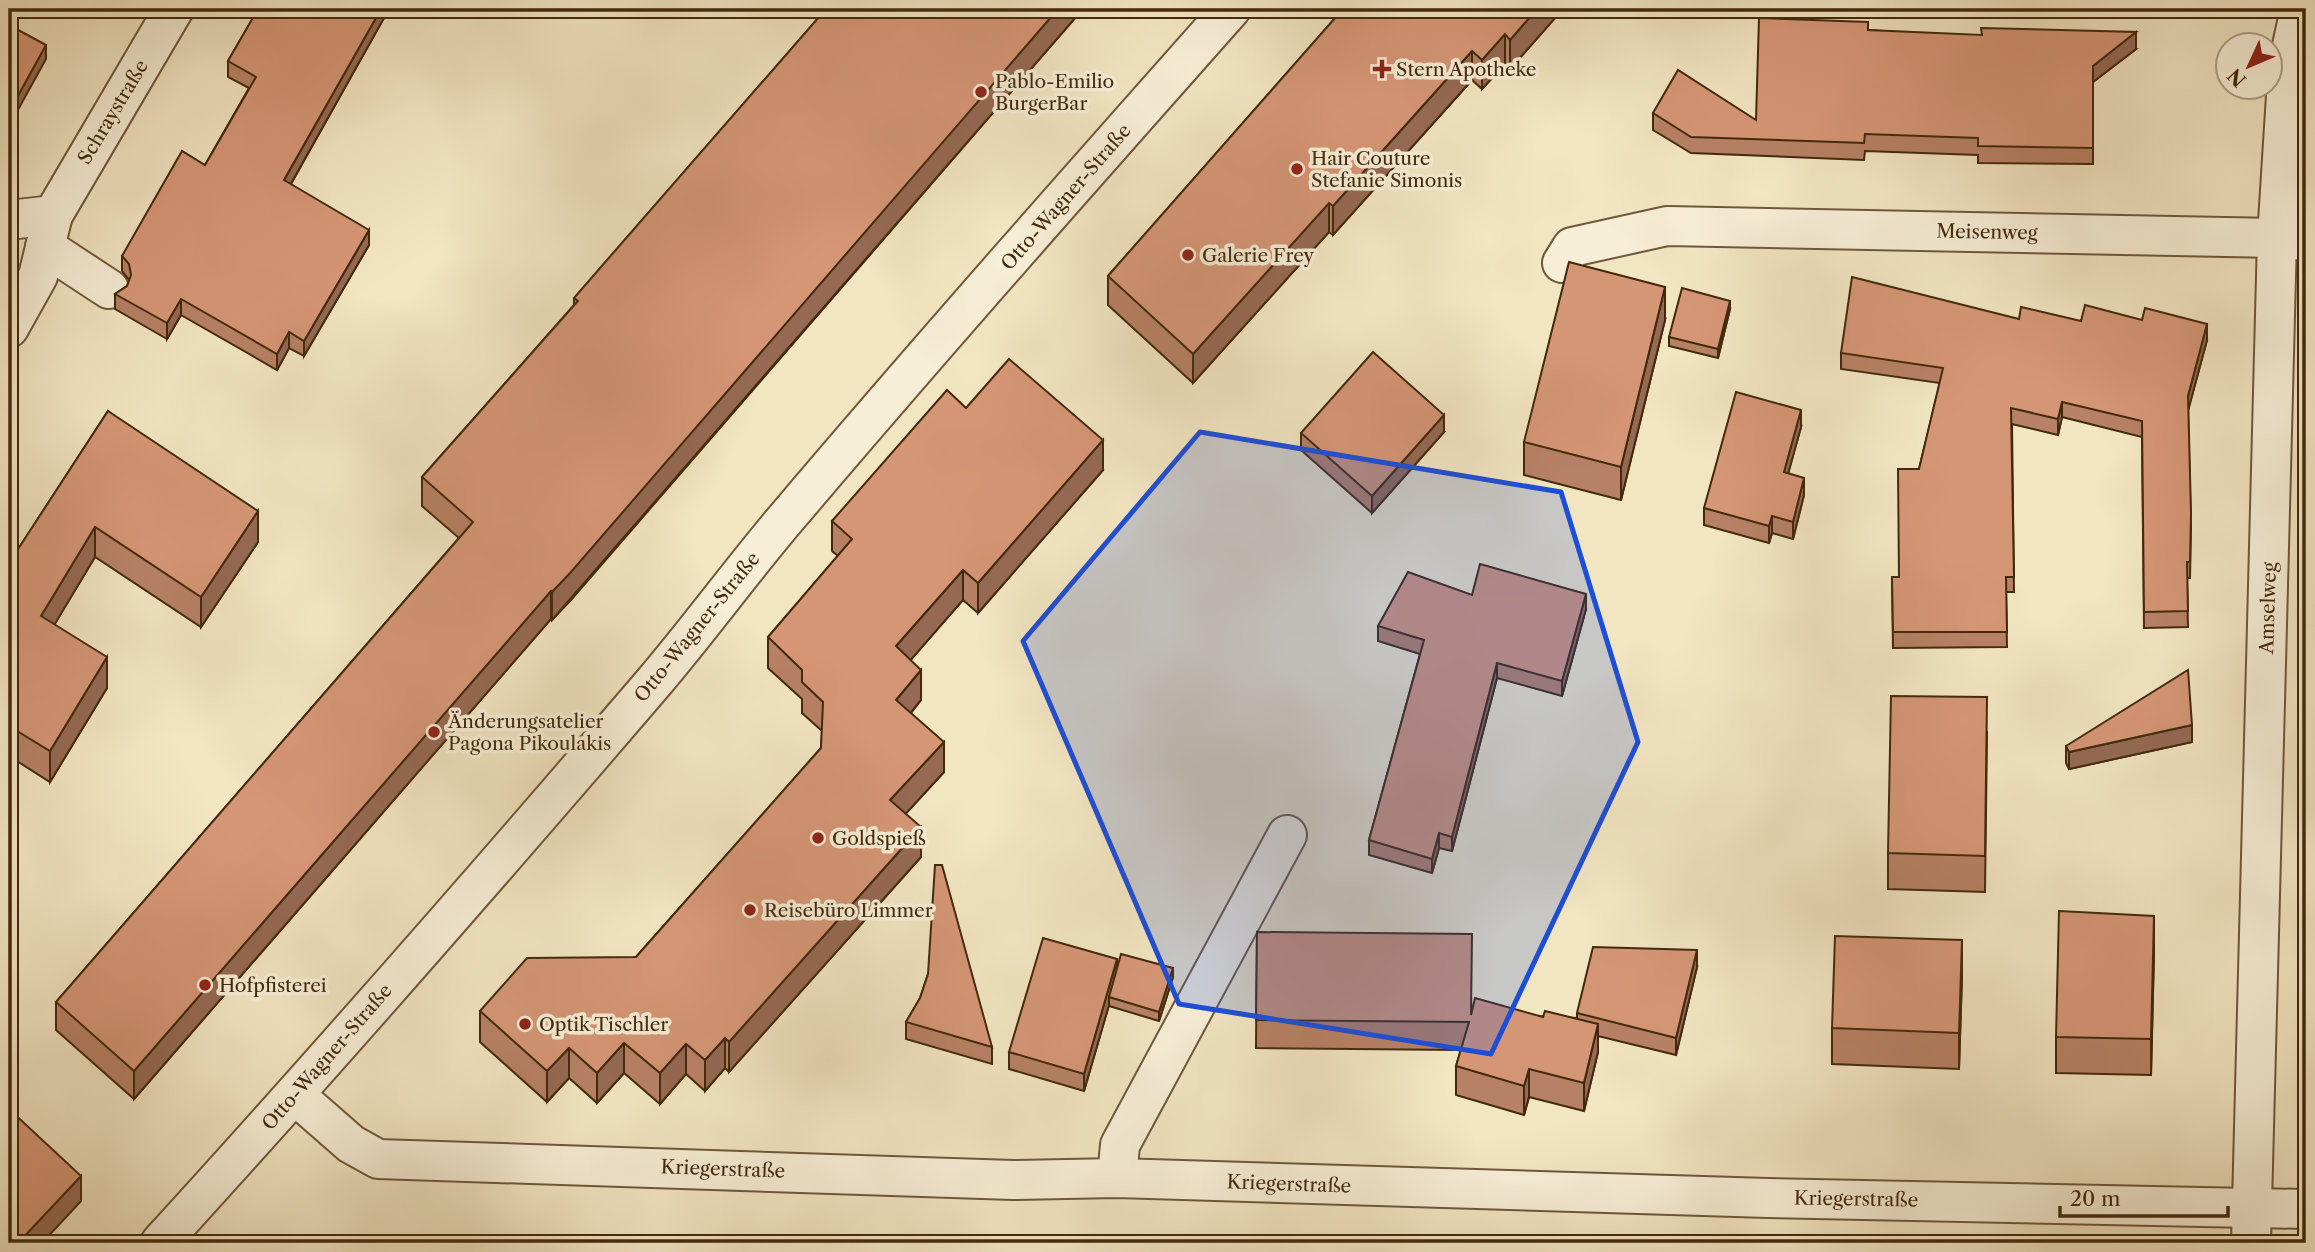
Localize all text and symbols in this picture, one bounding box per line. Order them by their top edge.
north arrow [2214,32,2284,102]
street label: Schraystraße [73,56,153,168]
place label: Stern Apotheke [1396,58,1537,81]
marker: Stern Apotheke [1374,61,1390,77]
text: N [2223,64,2251,91]
place label: Pablo-Emilio BurgerBar [995,70,1114,115]
marker: Pablo-Emilio BurgerBar [973,84,989,100]
street label: Otto-Wagner-Straße [996,119,1136,275]
place label: Hair Couture Stefanie Simonis [1311,147,1462,192]
marker: Hair Couture Stefanie Simonis [1289,161,1305,177]
street label: Meisenweg [1936,220,2039,244]
place label: Galerie Frey [1202,244,1314,267]
marker: Galerie Frey [1180,247,1196,263]
street label: Otto-Wagner-Straße [629,547,765,707]
street label: Amselweg [2255,561,2281,655]
place label: Änderungsatelier Pagona Pikoulakis [447,710,611,755]
marker: Änderungsatelier Pagona Pikoulakis [426,724,442,740]
place label: Goldspieß [832,827,926,850]
marker: Goldspieß [810,830,826,846]
place label: Reisebüro Limmer [764,899,933,922]
marker: Reisebüro Limmer [742,902,758,918]
place label: Hofpfisterei [219,974,327,997]
marker: Hofpfisterei [197,977,213,993]
street label: Otto-Wagner-Straße [257,979,397,1135]
place label: Optik Tischler [539,1013,668,1036]
marker: Optik Tischler [517,1016,533,1032]
street label: Kriegerstraße [660,1155,786,1183]
street label: Kriegerstraße [1226,1170,1352,1198]
scale bar [2060,1175,2228,1219]
street label: Kriegerstraße [1794,1186,1918,1212]
text: 20 m [2070,1186,2121,1211]

